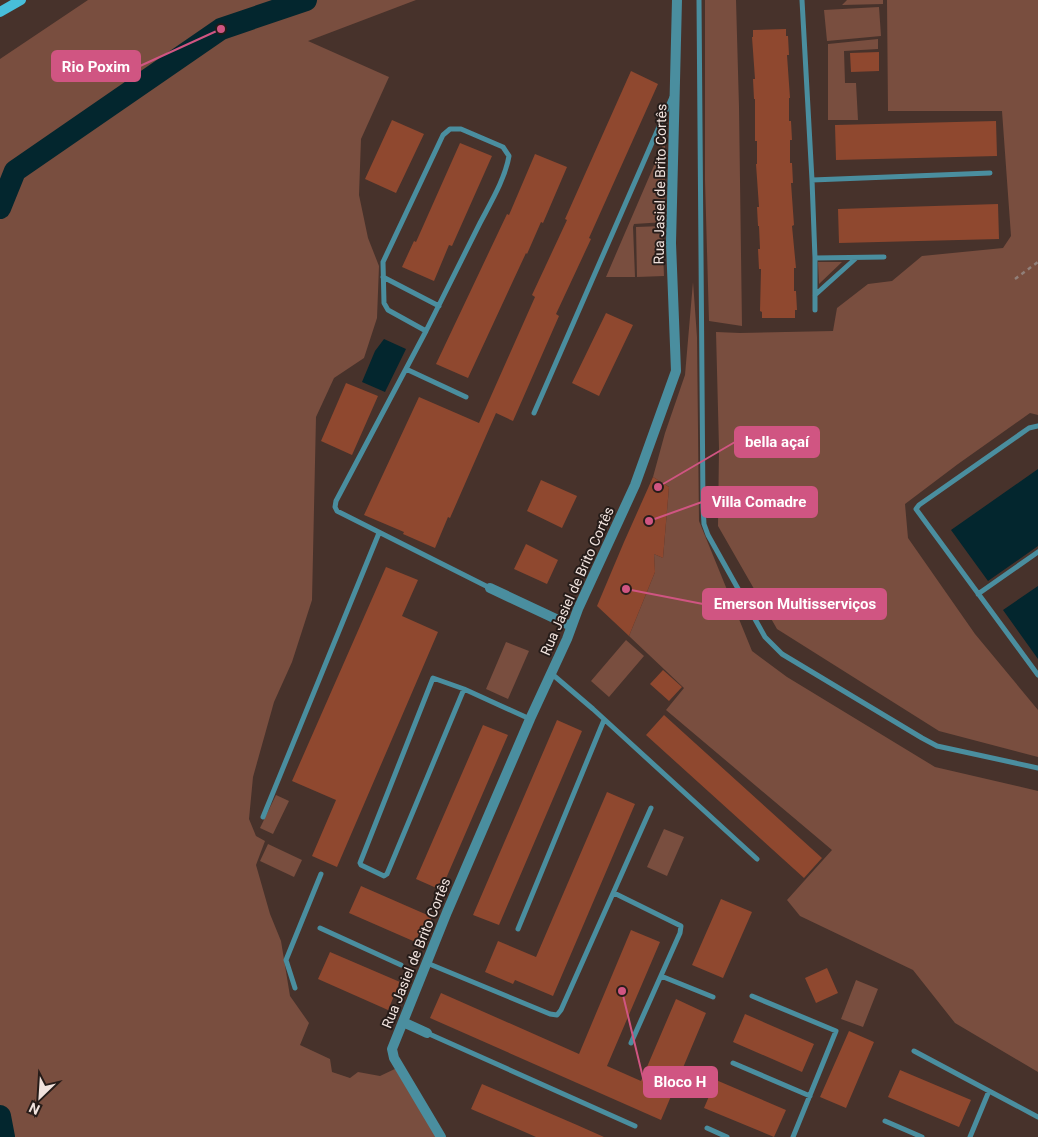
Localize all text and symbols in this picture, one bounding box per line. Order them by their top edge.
callout: Rio Poxim [52,51,140,81]
text: Rio Poxim [62,58,130,76]
street label: Rua Jasiel de Brito Cortês [651,104,669,264]
callout: bella açaí [735,427,819,457]
text: bella açaí [745,433,810,451]
callout: Villa Comadre [702,487,817,517]
text: Villa Comadre [712,493,806,511]
street label: Rua Jasiel de Brito Cortês [537,504,617,658]
callout: Emerson Multisserviços [703,589,886,619]
text: Emerson Multisserviços [714,595,877,613]
street label: Rua Jasiel de Brito Cortês [378,876,454,1030]
callout: Bloco H [644,1067,717,1097]
north arrow [15,1072,65,1122]
text: Bloco H [654,1073,706,1091]
text: N [27,1099,42,1118]

